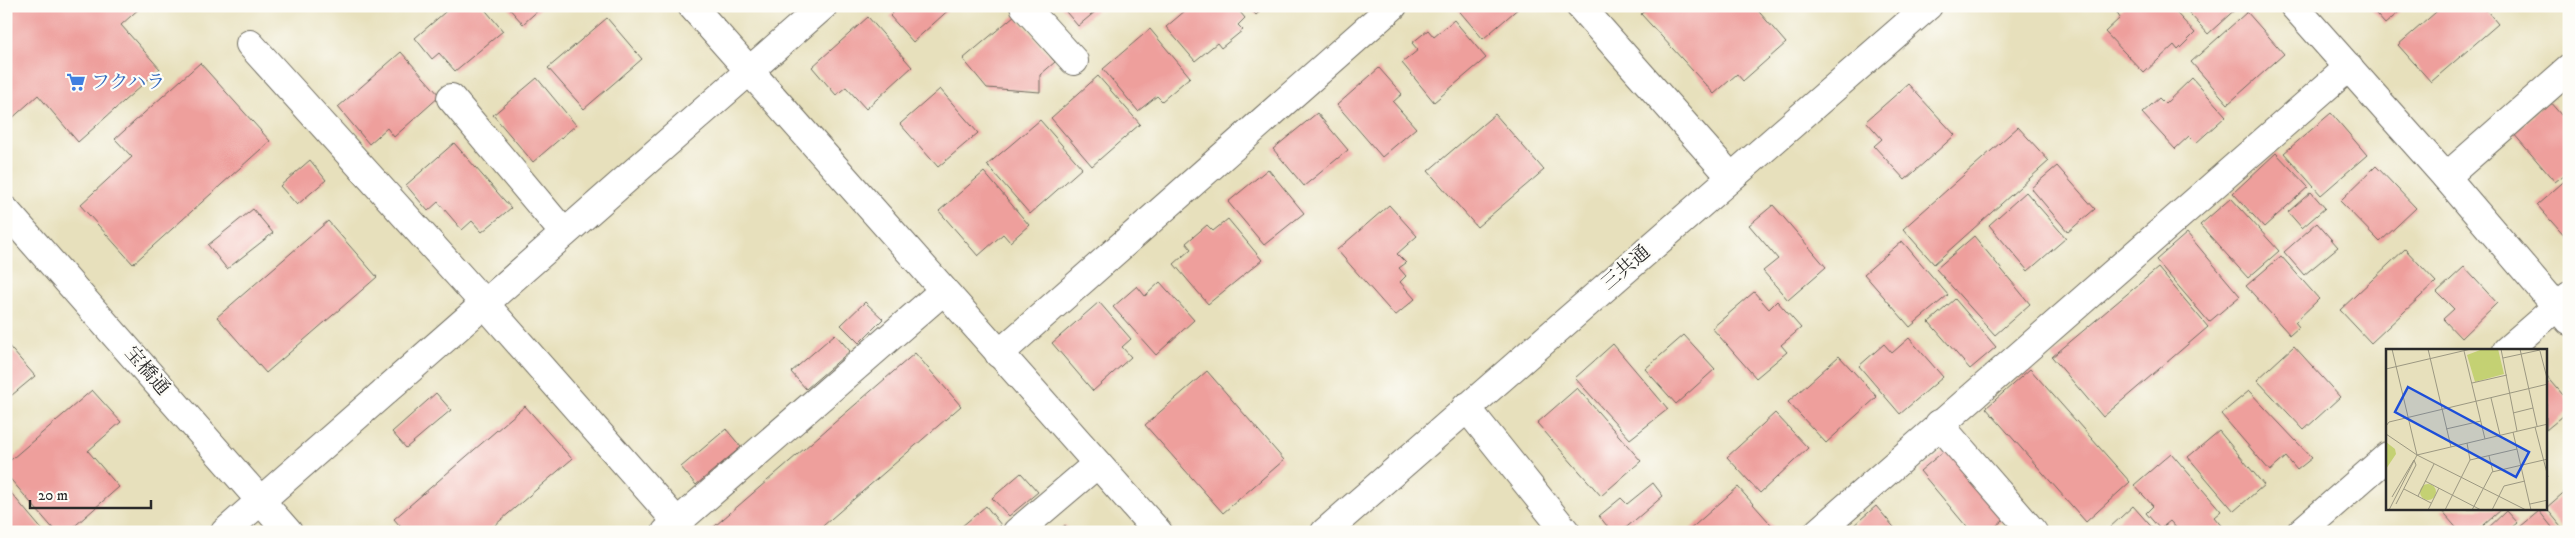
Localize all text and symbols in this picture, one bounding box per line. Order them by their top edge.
supermarket icon: フクハラ [65,71,87,93]
place label: フクハラ [91,71,165,94]
street label: 三共通 [1597,241,1655,295]
street label: 宝橋通 [120,342,174,400]
inset map [2386,349,2548,510]
scale bar [30,478,151,510]
text: 20 m [38,486,68,505]

